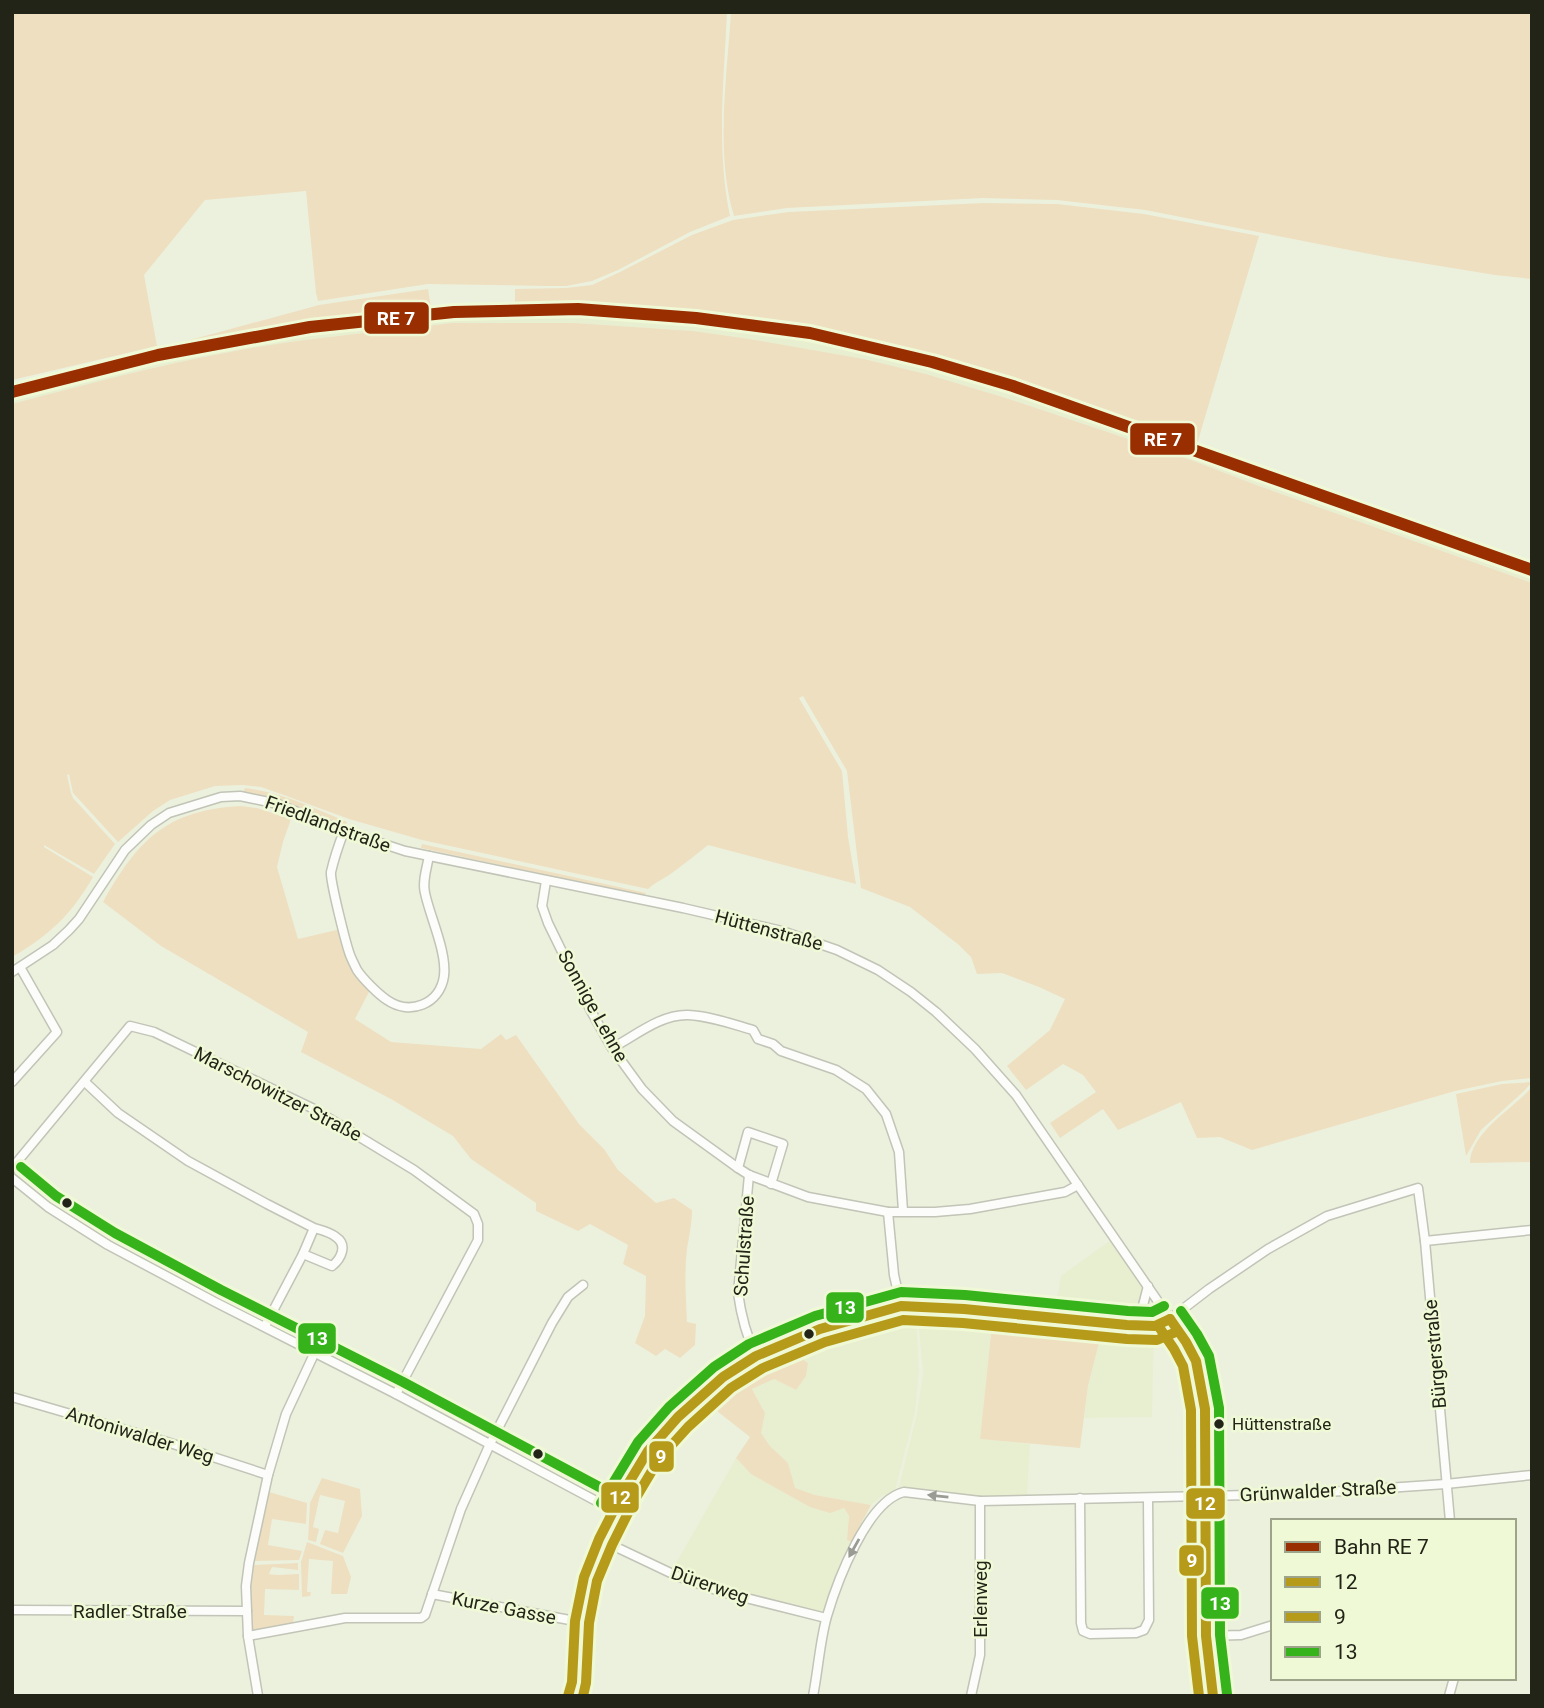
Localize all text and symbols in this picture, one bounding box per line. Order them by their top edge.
line badge: RE 7 [363,301,430,335]
text: RE 7 [377,307,415,330]
line badge: RE 7 [1129,422,1196,456]
text: RE 7 [1144,428,1182,451]
street label: Friedlandstraße [262,791,394,857]
street label: Hüttenstraße [712,905,826,955]
street label: Sonnige Lehne [553,946,633,1066]
street label: Marschowitzer Straße [190,1042,366,1146]
street label: Schulstraße [729,1195,759,1297]
unlabelled marker [60,1196,74,1210]
line badge: 13 [825,1291,865,1324]
text: 13 [834,1296,856,1319]
street label: Bürgerstraße [1419,1298,1451,1410]
line badge: 13 [297,1322,337,1355]
text: 13 [306,1327,328,1350]
unlabelled marker [802,1327,816,1341]
street label: Antoniwalder Weg [63,1402,217,1468]
place label: Hüttenstraße [1232,1414,1331,1434]
marker: Hüttenstraße [1212,1417,1226,1431]
line badge: 9 [648,1440,675,1473]
text: 9 [656,1445,666,1468]
unlabelled marker [531,1447,545,1461]
street label: Grünwalder Straße [1239,1475,1397,1507]
line badge: 12 [600,1481,640,1514]
text: 12 [609,1486,631,1509]
line badge: 12 [1185,1487,1226,1520]
one-way arrow [927,1491,949,1502]
text: 12 [1194,1492,1216,1515]
legend [1271,1519,1516,1680]
text: Bahn RE 7 [1334,1535,1429,1559]
one-way arrow [849,1538,860,1558]
line badge: 9 [1178,1544,1205,1577]
text: 9 [1187,1549,1197,1572]
street label: Erlenweg [969,1560,992,1638]
street label: Dürerweg [668,1561,752,1609]
text: 12 [1334,1570,1358,1594]
line badge: 13 [1200,1586,1240,1620]
street label: Kurze Gasse [450,1587,558,1629]
text: 13 [1209,1592,1231,1615]
street label: Radler Straße [73,1600,187,1623]
text: 9 [1334,1605,1346,1629]
text: 13 [1334,1640,1358,1664]

